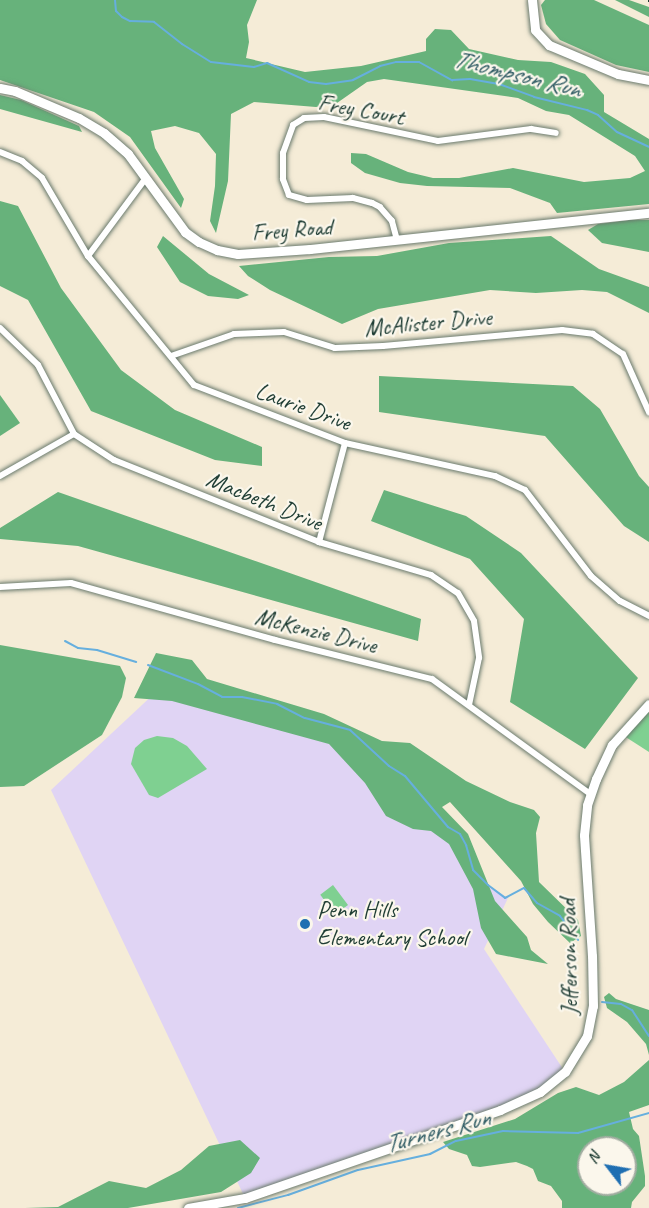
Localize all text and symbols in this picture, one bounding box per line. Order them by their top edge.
water label: Thompson Run [450,43,584,105]
street label: Frey Court [316,88,406,132]
street label: Frey Road [250,212,334,248]
street label: McAlister Drive [363,303,493,343]
street label: Laurie Drive [251,376,355,438]
street label: Macbeth Drive [202,465,326,537]
street label: McKenzie Drive [252,602,380,660]
place label: Penn Hills Elementary School [317,896,467,952]
street label: Jefferson Road [554,898,584,1016]
marker: Penn Hills Elementary School [298,917,312,931]
water label: Turners Run [381,1102,493,1160]
north arrow [577,1136,637,1196]
text: N [582,1148,604,1167]

